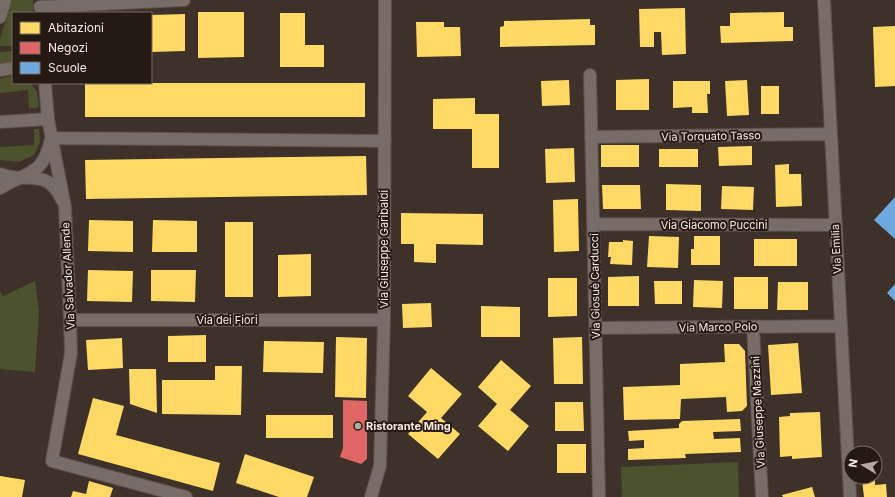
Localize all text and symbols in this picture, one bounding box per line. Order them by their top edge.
legend [12,12,152,84]
text: Abitazioni [48,20,104,35]
text: Negozi [48,40,88,55]
text: Scuole [48,60,87,75]
street label: Via Torquato Tasso [661,128,761,144]
street label: Via Giuseppe Garibaldi [377,190,391,308]
street label: Via Giacomo Puccini [661,218,767,232]
street label: Via Salvador Allende [58,222,78,330]
street label: Via Emilia [828,224,844,274]
street label: Via Giosuè Carducci [587,233,603,339]
street label: Via dei Fiori [196,313,258,327]
street label: Via Marco Polo [679,319,758,335]
street label: Via Giuseppe Mazzini [748,356,768,468]
place label: Ristorante Ming [366,419,451,433]
marker: Ristorante Ming [353,421,363,431]
north arrow [843,445,883,485]
text: N [846,458,861,469]

